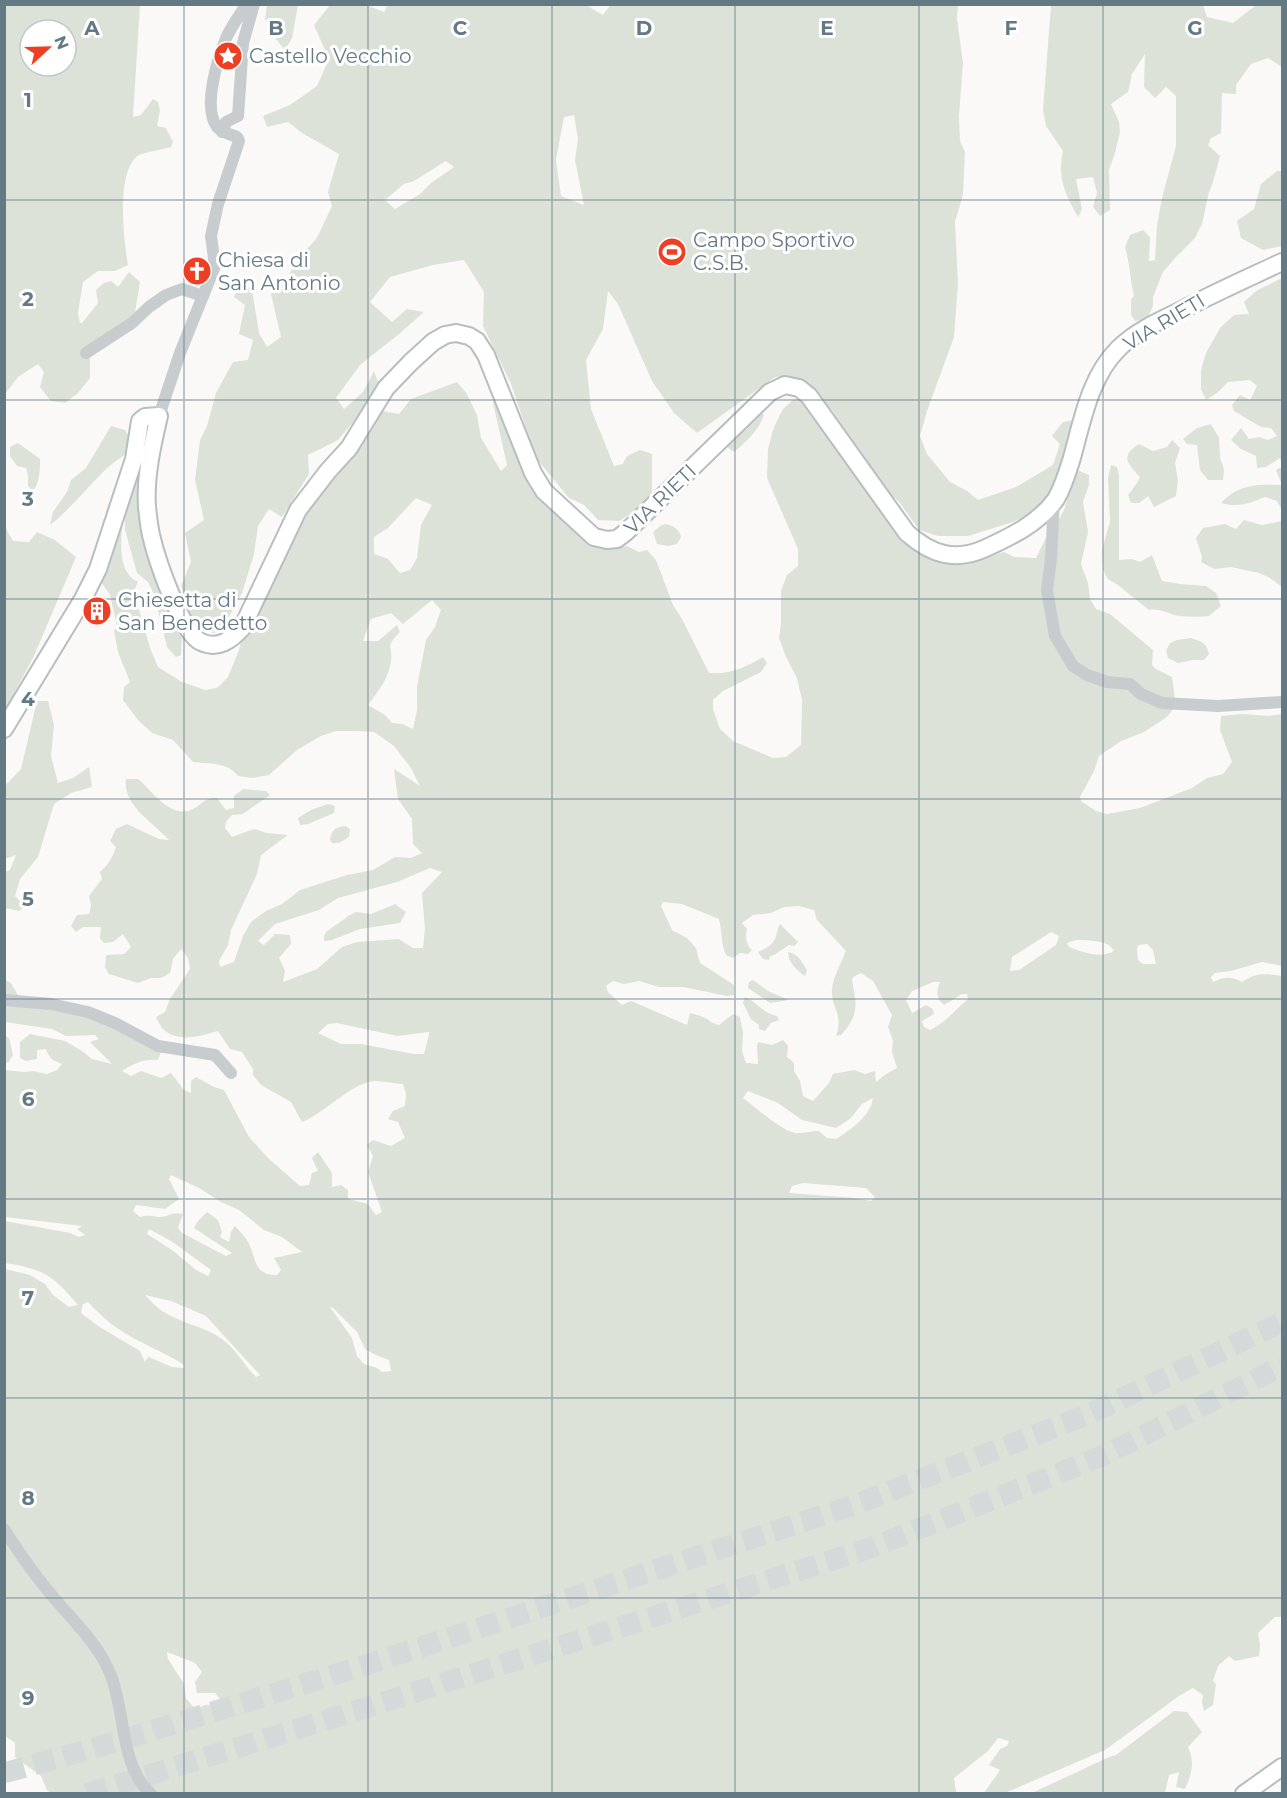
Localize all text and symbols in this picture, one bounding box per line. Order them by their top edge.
text: A [83,16,100,40]
text: B [268,16,284,40]
text: C [453,16,468,40]
text: D [636,16,652,40]
text: E [820,16,834,40]
text: F [1005,16,1018,40]
text: G [1187,16,1203,40]
north arrow [18,18,78,78]
text: N [50,33,73,52]
place icon: Castello Vecchio [212,40,244,72]
place label: Castello Vecchio [249,44,412,68]
text: 1 [24,88,32,112]
place label: Campo Sportivo C.S.B. [693,228,855,275]
sports icon: Campo Sportivo C.S.B. [656,236,688,268]
place label: Chiesa di San Antonio [218,248,340,295]
church icon: Chiesa di San Antonio [181,255,213,287]
text: 2 [22,287,34,311]
street label: VIA RIETI [1119,288,1209,356]
street label: VIA RIETI [619,459,701,539]
text: 3 [21,487,34,511]
place label: Chiesetta di San Benedetto [118,588,267,635]
building icon: Chiesetta di San Benedetto [81,595,113,627]
text: 4 [21,687,35,711]
text: 5 [22,887,34,911]
text: 6 [22,1087,35,1111]
text: 7 [22,1286,34,1310]
text: 8 [21,1486,35,1510]
text: 9 [22,1686,34,1710]

